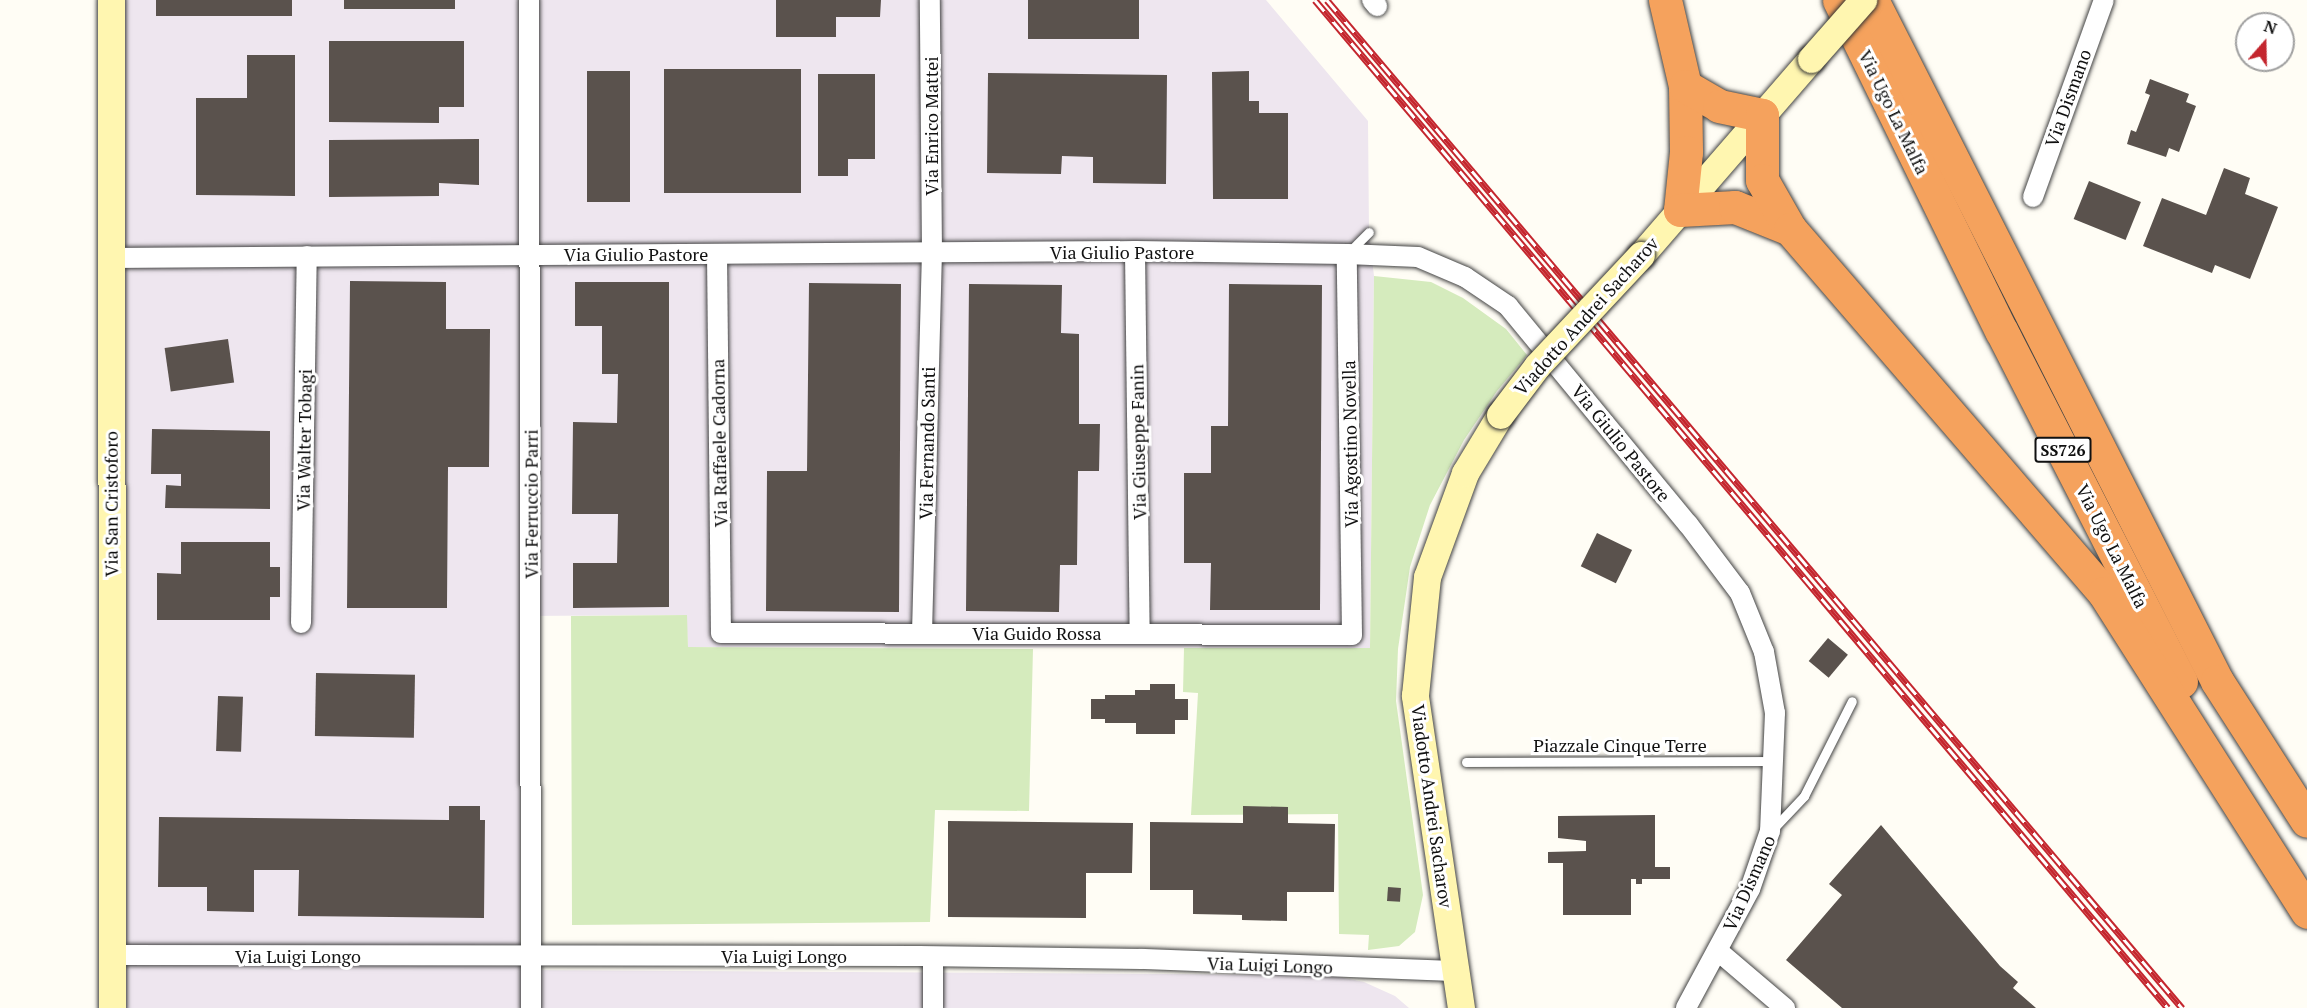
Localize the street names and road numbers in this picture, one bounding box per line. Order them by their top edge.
street label: Via Ugo La Malfa [1855,46,1933,178]
street label: Via Dismano [2040,46,2096,150]
street label: Via Enrico Mattei [920,56,942,196]
street label: Viadotto Andrei Sacharov [1509,232,1663,400]
street label: Via Giulio Pastore [1050,241,1194,263]
street label: Via Giulio Pastore [564,243,708,265]
street label: Via Raffaele Cadorna [707,359,731,527]
street label: Via Agostino Novella [1338,360,1362,528]
street label: Via Giuseppe Fanin [1126,364,1150,520]
street label: Via Fernando Santi [915,366,939,520]
street label: Via Walter Tobagi [292,369,316,511]
street label: Via Giulio Pastore [1567,380,1675,506]
street label: Via Ferruccio Parri [520,429,542,579]
street label: Via San Cristoforo [100,431,122,577]
road number: SS726 [2034,437,2092,463]
street label: Via Ugo La Malfa [2072,481,2152,611]
street label: Via Guido Rossa [972,622,1102,644]
street label: Viadotto Andrei Sacharov [1407,703,1457,909]
street label: Piazzale Cinque Terre [1533,734,1707,756]
street label: Via Dismano [1718,832,1780,934]
street label: Via Luigi Longo [235,945,361,967]
street label: Via Luigi Longo [721,945,847,967]
street label: Via Luigi Longo [1207,952,1333,978]

